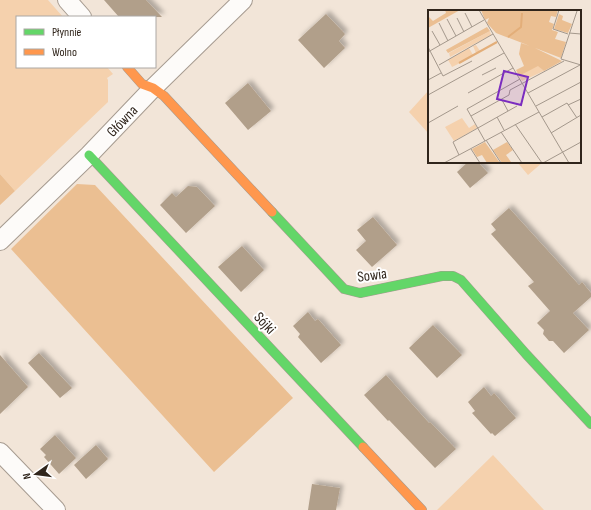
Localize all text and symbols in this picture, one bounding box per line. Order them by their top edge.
inset map [428,10,581,163]
legend [16,16,156,68]
text: Płynnie [52,25,82,40]
text: Wolno [52,45,77,60]
street label: Główna [103,101,142,141]
street label: Sowia [356,264,388,287]
street label: Sójki [250,308,280,339]
north arrow [16,454,56,494]
text: N [20,472,34,481]

